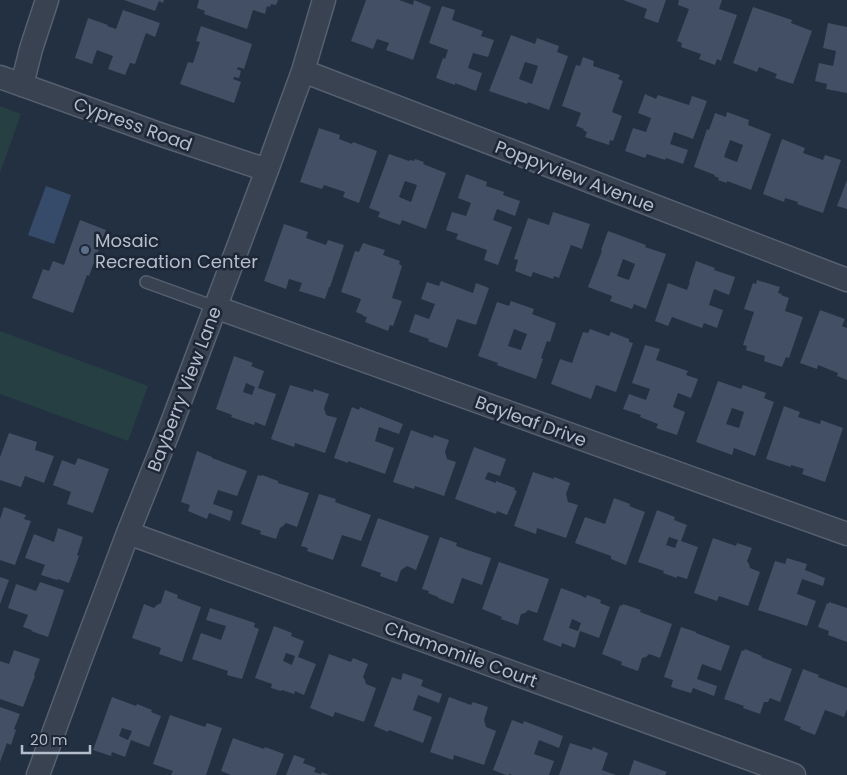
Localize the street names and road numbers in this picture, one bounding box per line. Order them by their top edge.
street label: Cypress Road [70,91,196,157]
street label: Poppyview Avenue [492,134,658,218]
street label: Bayberry View Lane [141,303,227,475]
street label: Bayleaf Drive [472,389,590,453]
street label: Chamomile Court [381,615,541,693]

